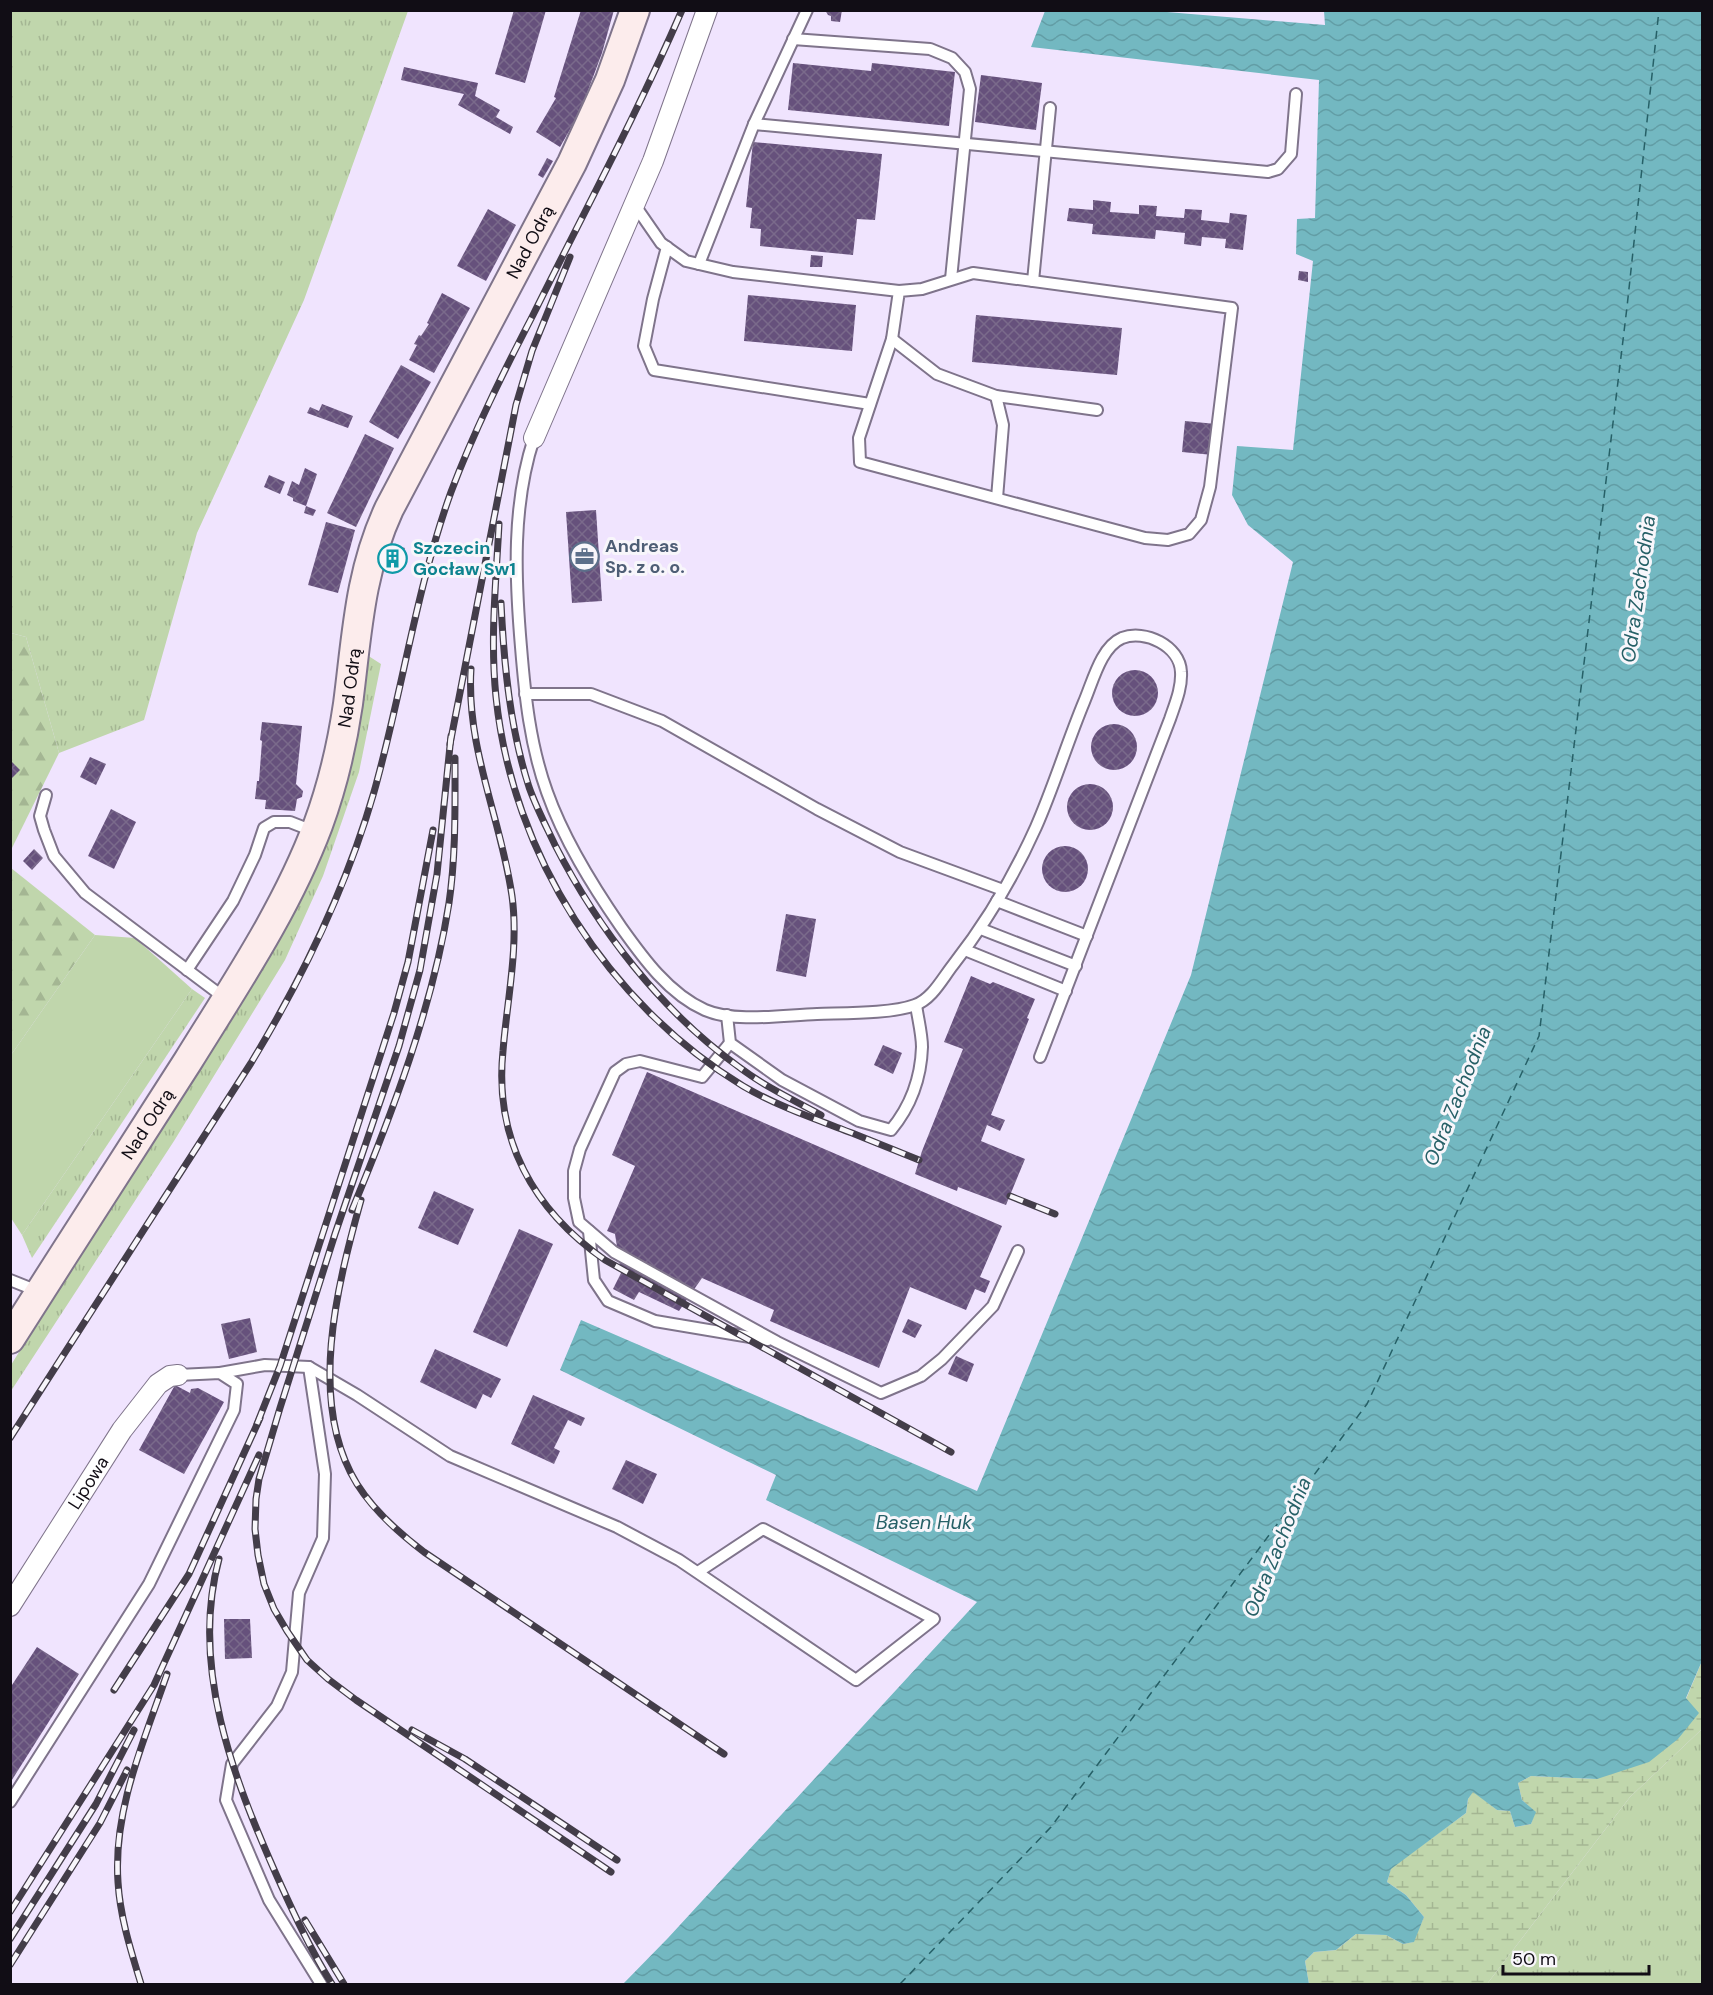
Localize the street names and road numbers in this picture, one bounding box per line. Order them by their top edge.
street label: Nad Odrą [501,201,559,283]
street label: Nad Odrą [332,647,367,730]
street label: Nad Odrą [116,1084,179,1164]
street label: Lipowa [63,1452,114,1514]

